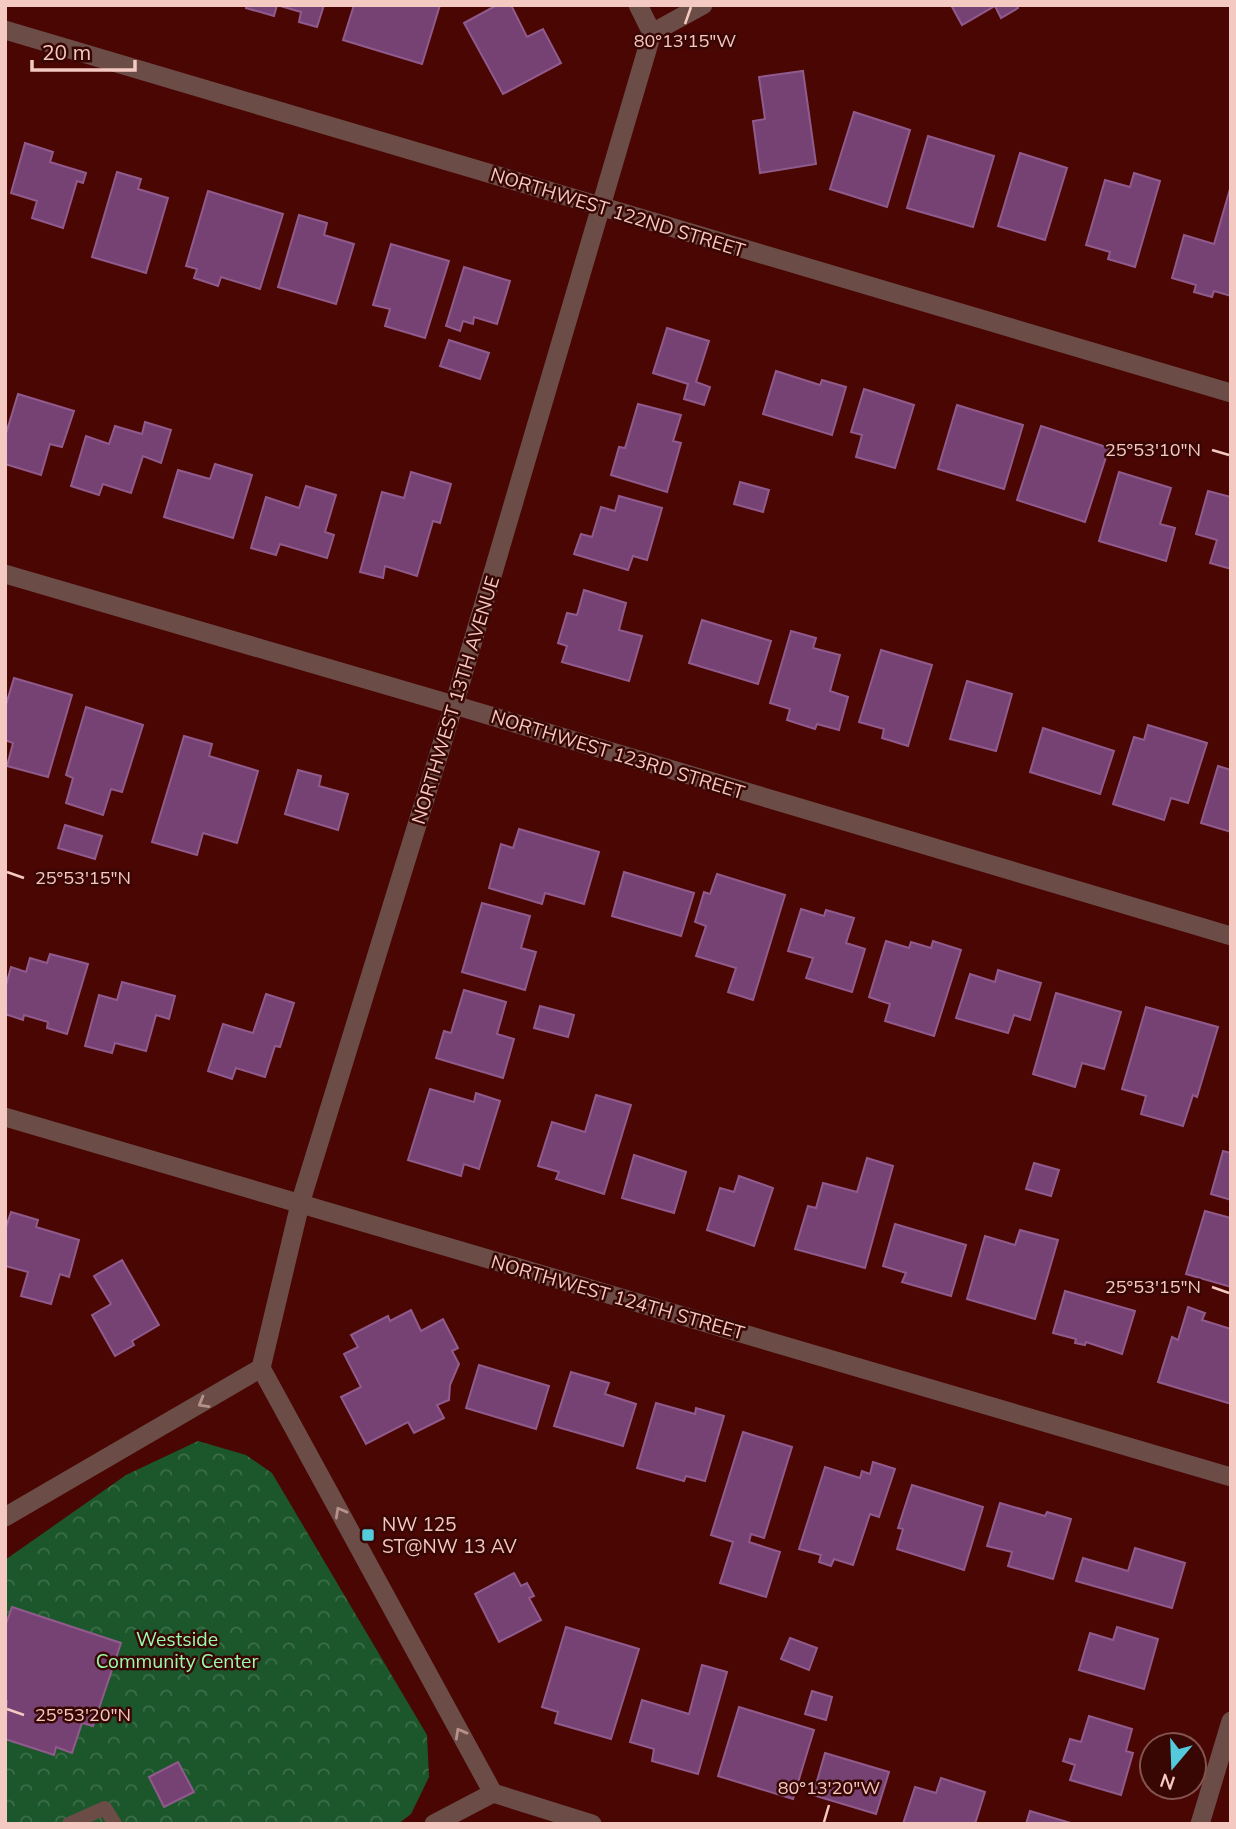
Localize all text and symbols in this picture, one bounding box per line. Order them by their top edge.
scale bar [32,28,135,72]
text: 80°13'15"W [634,29,736,52]
text: 20 m [42,39,91,65]
street label: NORTHWEST 122ND STREET [488,162,749,262]
text: 25°53'10"N [1105,438,1201,461]
street label: NORTHWEST 13TH AVENUE [406,573,504,827]
street label: NORTHWEST 123RD STREET [488,704,748,804]
text: 25°53'15"N [35,866,131,889]
street label: NORTHWEST 124TH STREET [488,1249,748,1345]
text: 25°53'15"N [1105,1275,1201,1298]
one-way arrow [197,1394,210,1407]
one-way arrow [335,1507,348,1519]
place label: NW 125 ST@NW 13 AV [382,1512,518,1558]
marker: NW 125 ST@NW 13 AV [360,1527,376,1543]
park label: Westside Community Center [96,1627,258,1673]
text: 25°53'20"N [35,1703,131,1726]
one-way arrow [455,1728,468,1741]
north arrow [1138,1731,1208,1801]
text: N [1157,1768,1178,1796]
text: 80°13'20"W [778,1776,880,1799]

